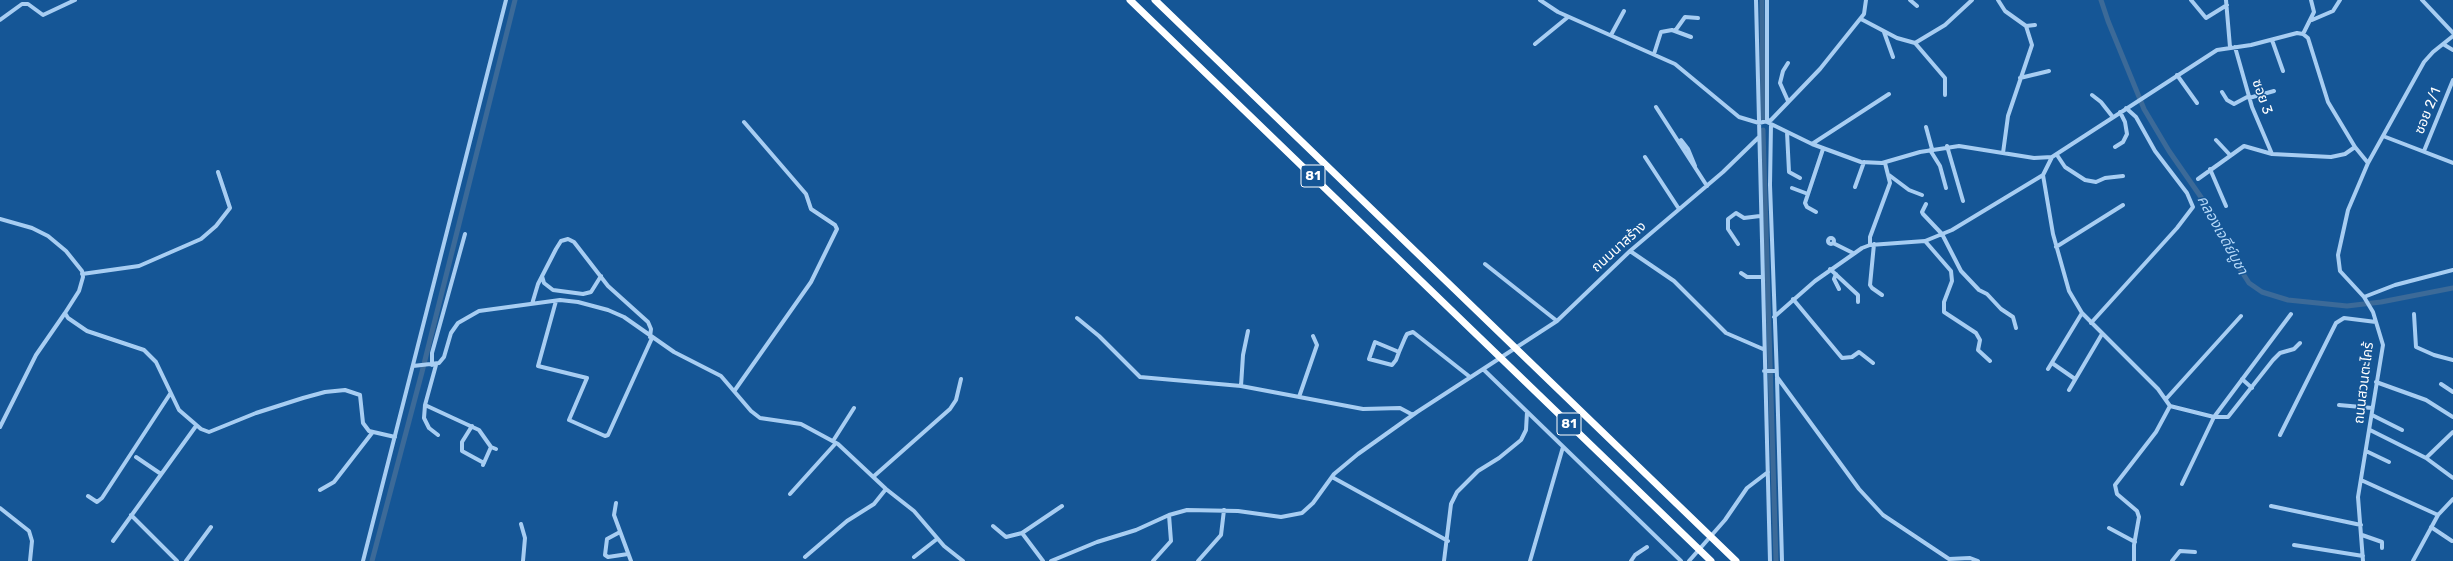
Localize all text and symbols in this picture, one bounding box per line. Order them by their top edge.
street label: ซอย 3 [2248,77,2276,117]
street label: ซอย 2/1 [2411,85,2445,137]
road number: 81 [1301,165,1325,187]
water label: คลองเจดีย์บูชา [2193,192,2251,278]
street label: ถนนนาสร้าง [1588,218,1650,276]
street label: ถนนสวนตะไคร้ [2351,341,2377,425]
road number: 81 [1557,413,1581,435]

